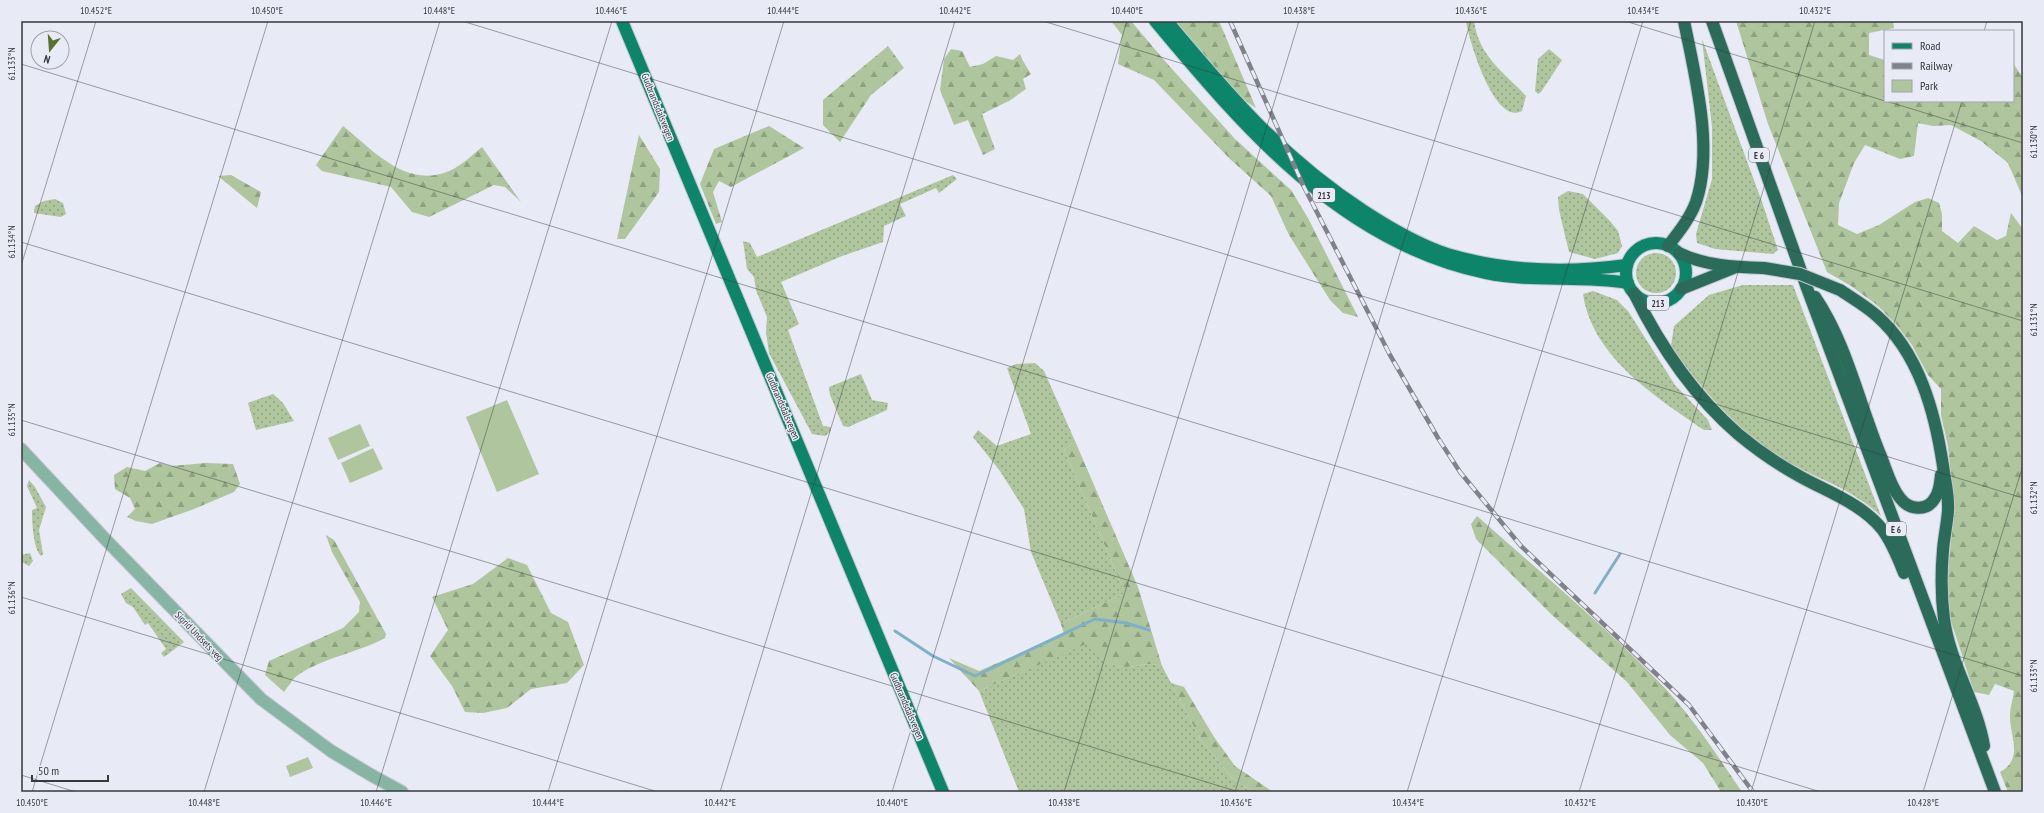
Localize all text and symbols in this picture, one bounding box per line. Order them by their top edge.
text: 10.452°E [80,4,112,17]
text: 10.450°E [251,4,283,17]
text: 10.448°E [423,4,455,17]
text: 10.446°E [595,4,627,17]
text: 10.444°E [767,4,799,17]
text: 10.442°E [939,4,971,17]
text: 10.440°E [1111,4,1143,17]
text: 10.438°E [1283,4,1315,17]
text: 10.436°E [1455,4,1487,17]
text: 10.434°E [1627,4,1659,17]
text: 10.432°E [1799,4,1831,17]
north arrow [30,30,70,70]
legend [1884,30,2014,102]
text: Road [1920,38,1940,53]
text: 61.133°N [5,47,18,81]
text: N [42,52,52,67]
text: Railway [1920,58,1953,73]
street label: Gudbrandsdalsvegen [639,71,677,143]
text: Park [1920,78,1938,93]
text: 61.130°N [2027,125,2040,159]
road number: E 6 [1749,148,1769,162]
road number: 213 [1313,188,1335,202]
text: 61.134°N [5,225,18,259]
road number: 213 [1647,296,1669,310]
text: 61.131°N [2027,303,2040,337]
street label: Gudbrandsdalsvegen [763,371,803,441]
text: 61.135°N [5,403,18,437]
text: 61.132°N [2027,481,2040,515]
road number: E 6 [1886,522,1906,536]
text: 61.136°N [5,581,18,615]
street label: Sigrid Undsets veg [172,608,226,664]
text: 61.133°N [2027,659,2040,693]
street label: Gudbrandsdalsvegen [887,671,927,741]
scale bar [32,757,108,783]
text: 50 m [38,763,59,778]
text: 10.450°E [16,796,48,809]
text: 10.448°E [188,796,220,809]
text: 10.446°E [360,796,392,809]
text: 10.444°E [532,796,564,809]
text: 10.442°E [704,796,736,809]
text: 10.440°E [876,796,908,809]
text: 10.438°E [1048,796,1080,809]
text: 10.436°E [1220,796,1252,809]
text: 10.434°E [1392,796,1424,809]
text: 10.432°E [1564,796,1596,809]
text: 10.430°E [1736,796,1768,809]
text: 10.428°E [1907,796,1939,809]

